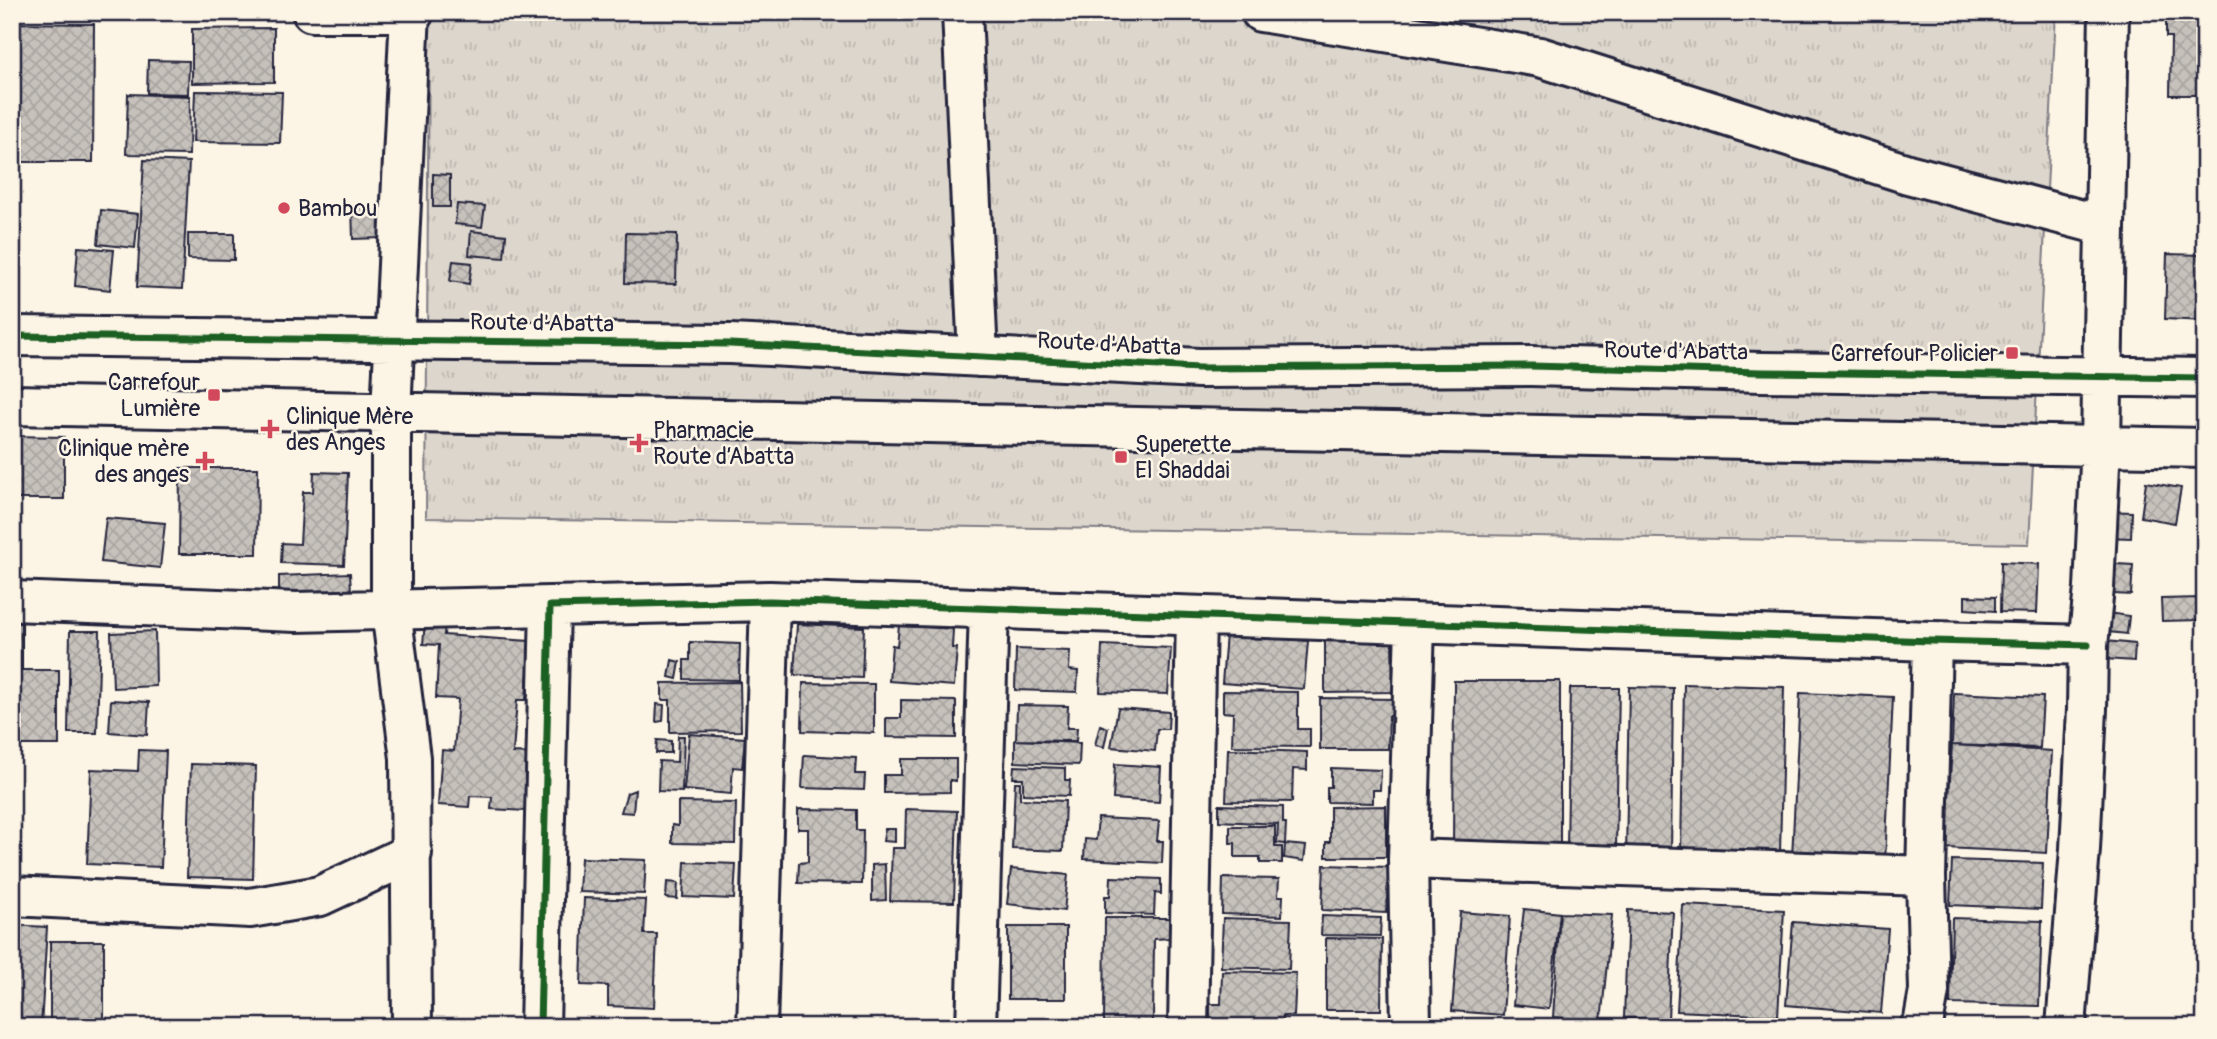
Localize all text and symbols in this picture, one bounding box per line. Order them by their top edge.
place label: Bambou [298,194,377,223]
marker: Bambou [276,200,292,216]
street label: Route d'Abatta [470,307,614,339]
street label: Route d'Abatta [1036,326,1182,362]
street label: Route d'Abatta [1604,335,1748,367]
place label: Carrefour Policier [1831,339,1998,368]
marker: Carrefour Policier [2004,345,2020,361]
place label: Carrefour Lumière [108,368,201,423]
marker: Carrefour Lumière [206,387,222,403]
place label: Clinique Mère des Anges [286,402,414,457]
place label: Pharmacie Route d’Abatta [653,416,794,471]
marker: Clinique Mère des Anges [260,419,280,439]
place label: Superette El Shaddai [1135,430,1232,485]
place label: Clinique mère des anges [58,434,190,489]
marker: Pharmacie Route d’Abatta [631,435,647,451]
marker: Superette El Shaddai [1113,449,1129,465]
marker: Clinique mère des anges [195,451,215,471]

